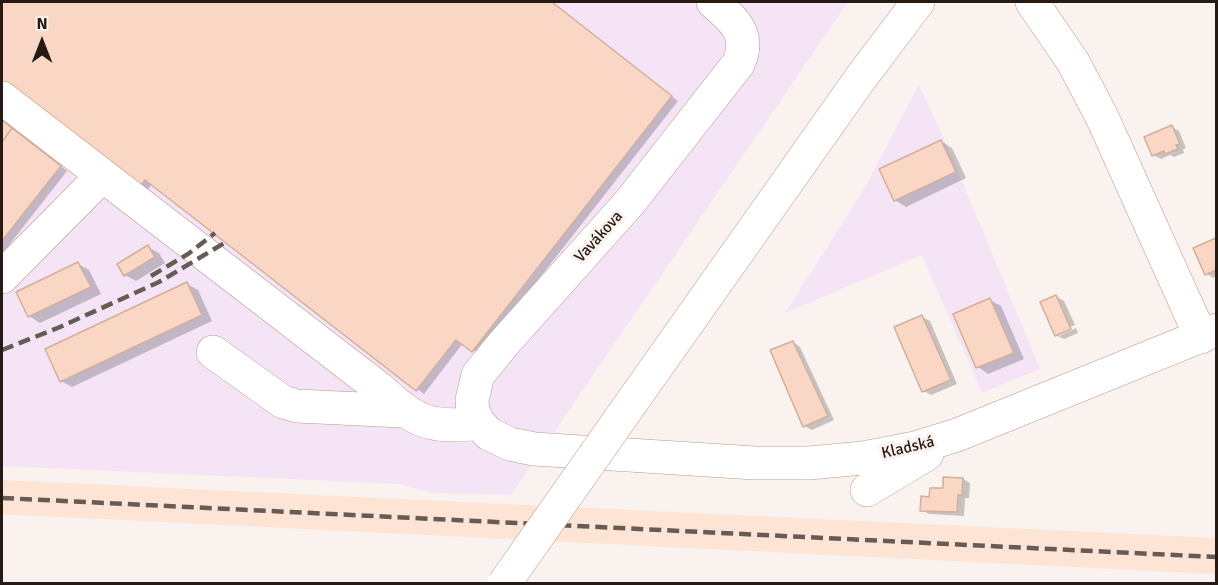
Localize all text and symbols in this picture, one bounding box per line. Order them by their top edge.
north arrow [12,12,72,72]
text: N [36,14,48,34]
street label: Vavákova [571,207,627,267]
street label: Kladská [880,433,936,463]

